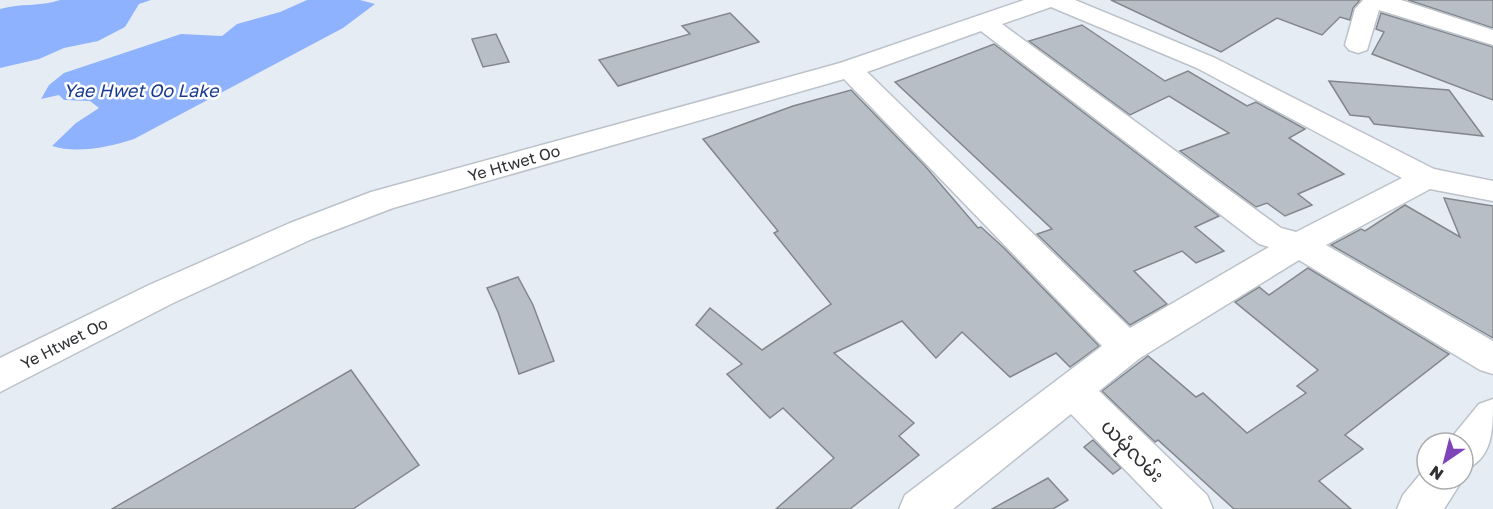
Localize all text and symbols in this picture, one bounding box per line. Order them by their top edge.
water label: Yae Hwet Oo Lake [64,79,220,101]
street label: Ye Htwet Oo [466,140,562,186]
street label: Ye Htwet Oo [17,313,111,373]
street label: ယမုံလမ်း [1092,413,1170,491]
north arrow [1415,431,1475,491]
text: N [1426,462,1447,485]

